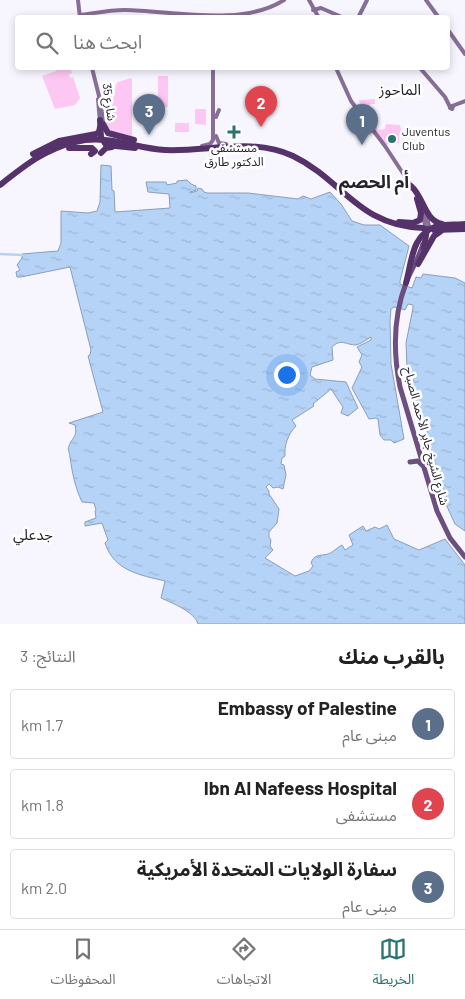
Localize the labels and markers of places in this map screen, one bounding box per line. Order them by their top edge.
pin: 2 [245,86,277,127]
pin: 3 [133,94,165,135]
pin: 1 [346,104,378,145]
place label: Juventus Club [402,124,451,152]
marker: مستشفى الدكتور طارق [227,125,241,139]
marker: Juventus Club [386,133,398,145]
place label: مستشفى الدكتور طارق [204,140,264,169]

